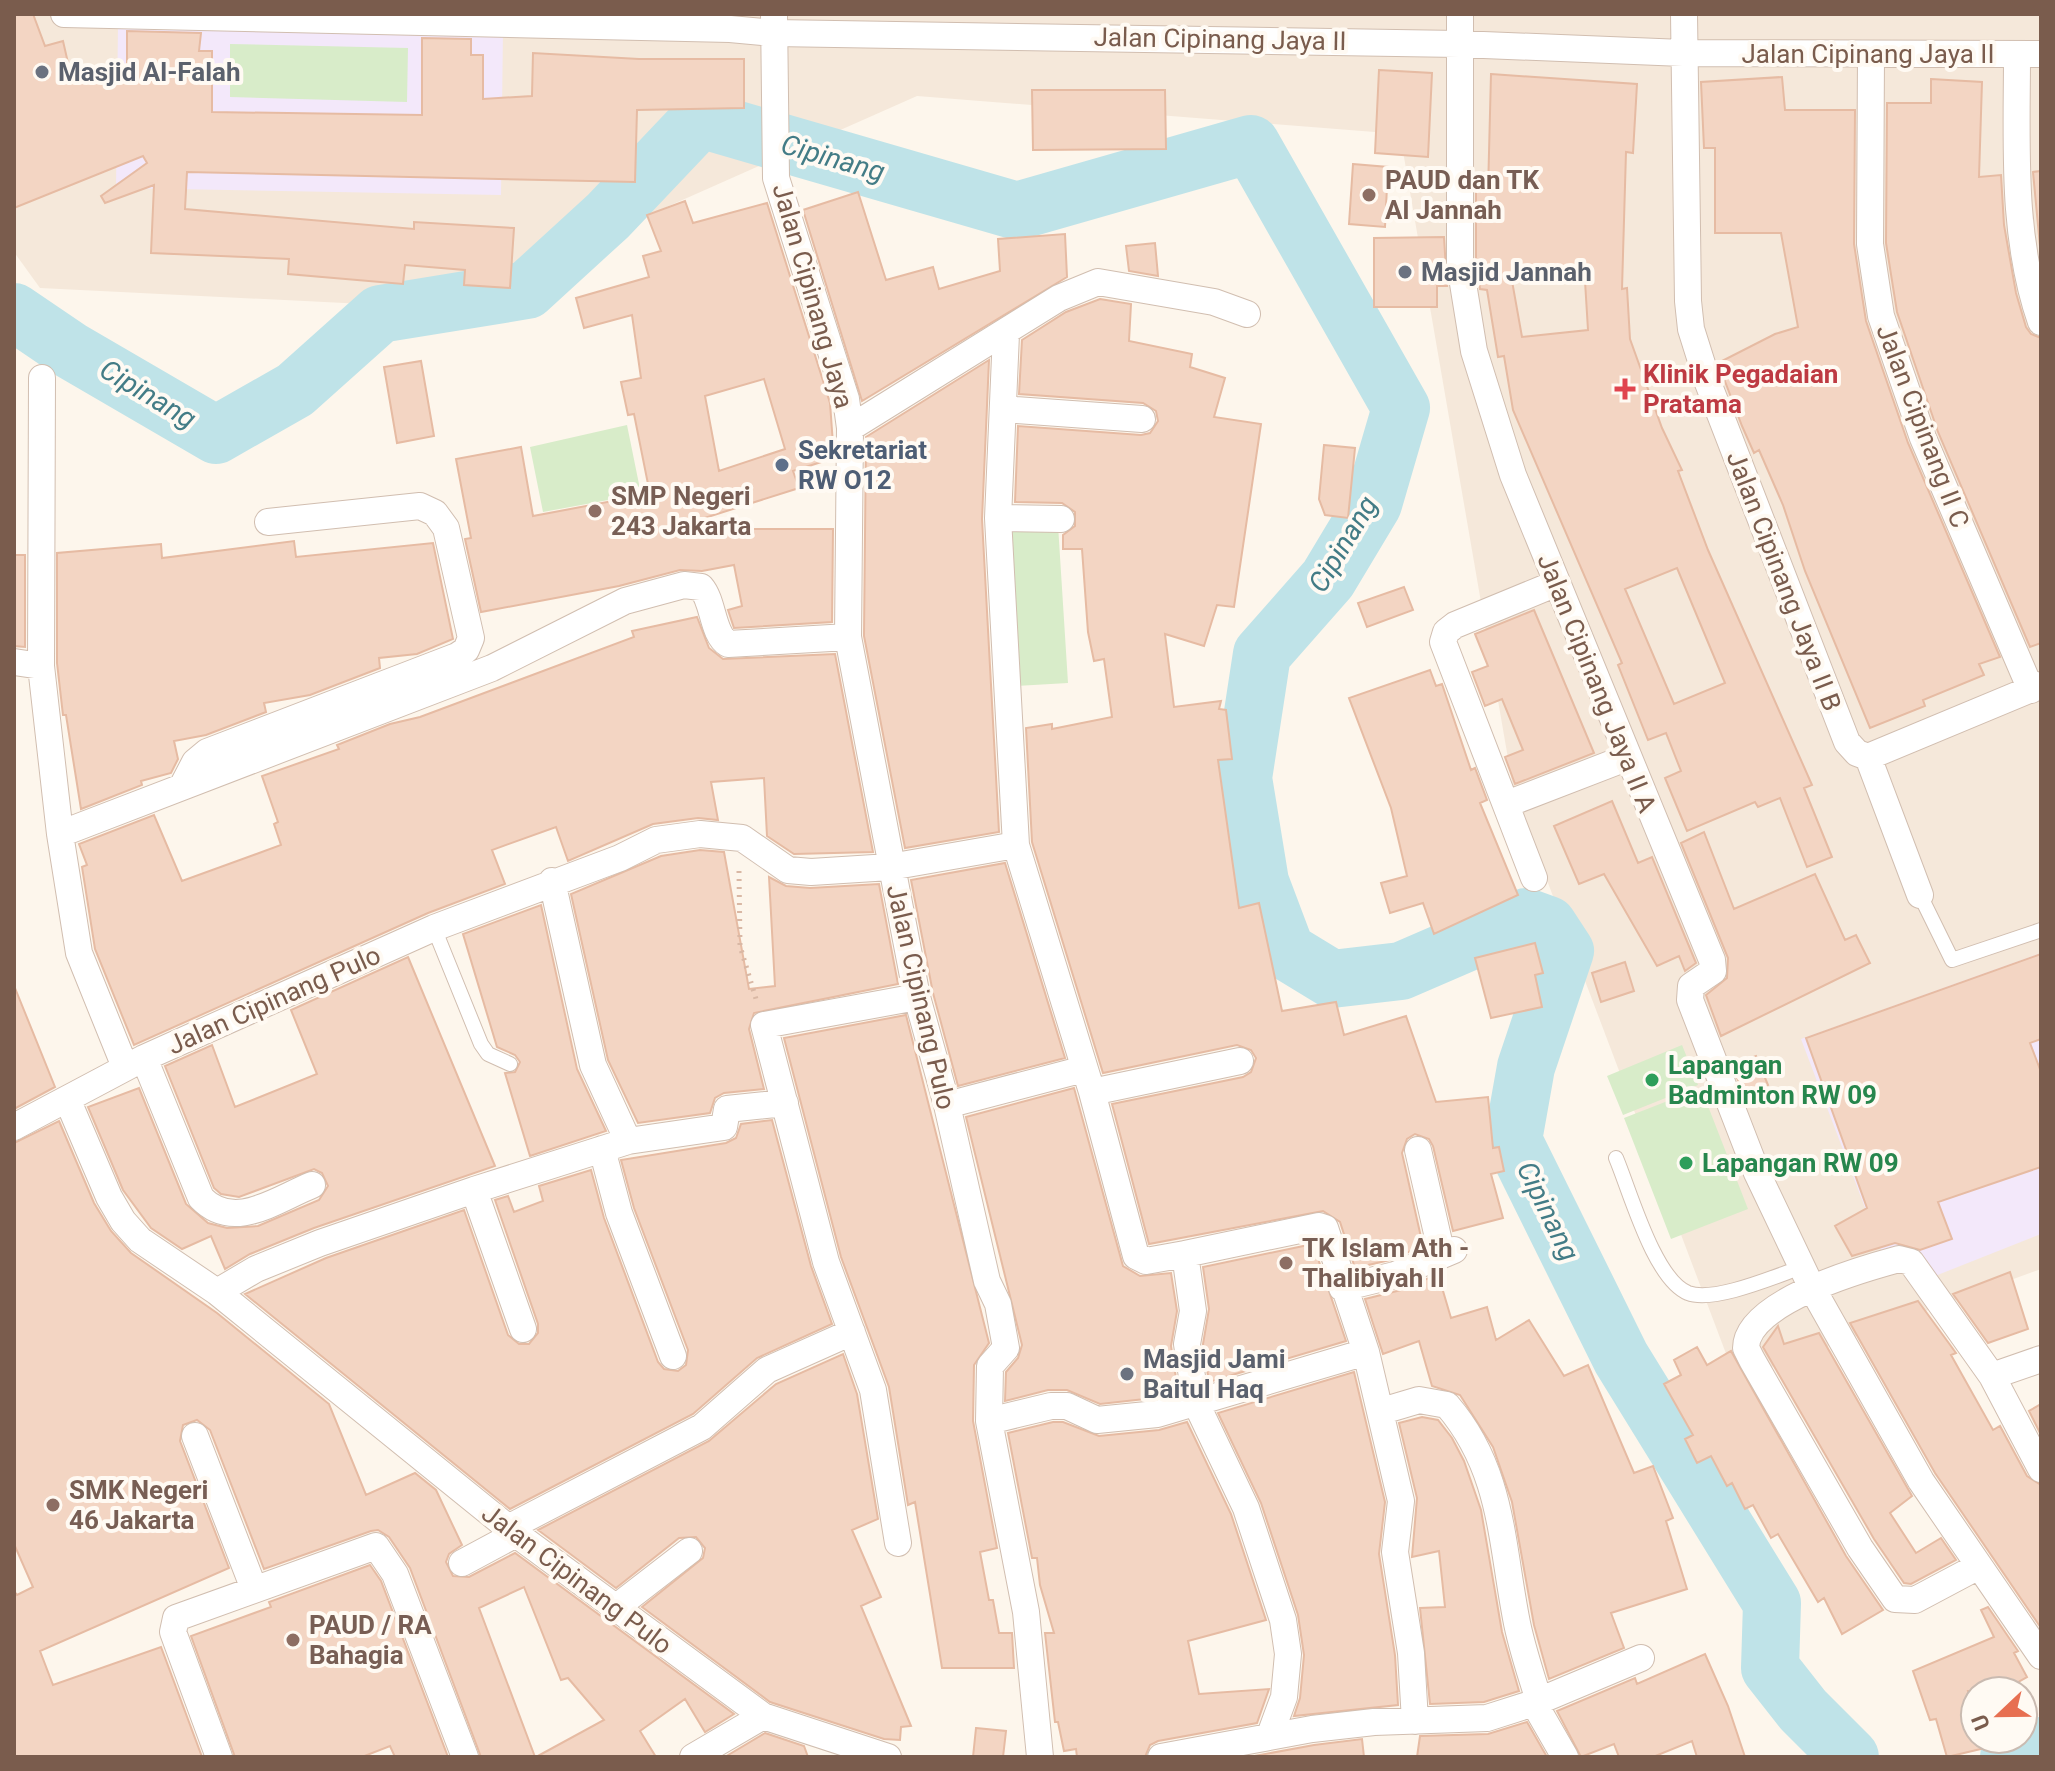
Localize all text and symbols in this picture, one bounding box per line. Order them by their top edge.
street label: Jalan Cipinang Jaya II [1093,22,1347,56]
street label: Jalan Cipinang Jaya II [1742,39,1994,69]
place label: Masjid Al-Falah [58,57,240,87]
marker: Masjid Al-Falah [33,63,51,81]
water label: Cipinang [777,128,889,188]
place label: PAUD dan TK Al Jannah [1385,165,1539,225]
street label: Jalan Cipinang Jaya [767,180,859,412]
marker: PAUD dan TK Al Jannah [1360,186,1378,204]
place label: Masjid Jannah [1421,257,1592,287]
marker: Masjid Jannah [1396,263,1414,281]
street label: Jalan Cipinang II C [1870,320,1976,532]
water label: Cipinang [94,353,202,435]
place label: Klinik Pegadaian Pratama [1643,359,1838,419]
marker: Klinik Pegadaian Pratama [1614,378,1636,400]
place label: Sekretariat RW O12 [798,435,927,495]
street label: Jalan Cipinang Jaya II B [1721,447,1847,715]
marker: Sekretariat RW O12 [773,456,791,474]
place label: SMP Negeri 243 Jakarta [611,481,751,541]
water label: Cipinang [1302,490,1384,598]
marker: SMP Negeri 243 Jakarta [586,502,604,520]
street label: Jalan Cipinang Jaya II A [1531,549,1663,817]
street label: Jalan Cipinang Pulo [881,882,961,1112]
street label: Jalan Cipinang Pulo [163,940,385,1060]
place label: Lapangan Badminton RW 09 [1668,1050,1877,1110]
marker: Lapangan Badminton RW 09 [1643,1071,1661,1089]
place label: Lapangan RW 09 [1702,1148,1899,1178]
marker: Lapangan RW 09 [1677,1154,1695,1172]
water label: Cipinang [1510,1156,1586,1266]
place label: TK Islam Ath - Thalibiyah II [1302,1233,1469,1293]
marker: TK Islam Ath - Thalibiyah II [1277,1254,1295,1272]
place label: Masjid Jami Baitul Haq [1143,1344,1286,1404]
marker: Masjid Jami Baitul Haq [1118,1365,1136,1383]
place label: SMK Negeri 46 Jakarta [69,1475,208,1535]
marker: SMK Negeri 46 Jakarta [44,1496,62,1514]
street label: Jalan Cipinang Pulo [476,1498,678,1660]
place label: PAUD / RA Bahagia [309,1610,432,1670]
marker: PAUD / RA Bahagia [284,1631,302,1649]
north arrow [1959,1675,2039,1755]
text: U [1967,1711,1995,1734]

